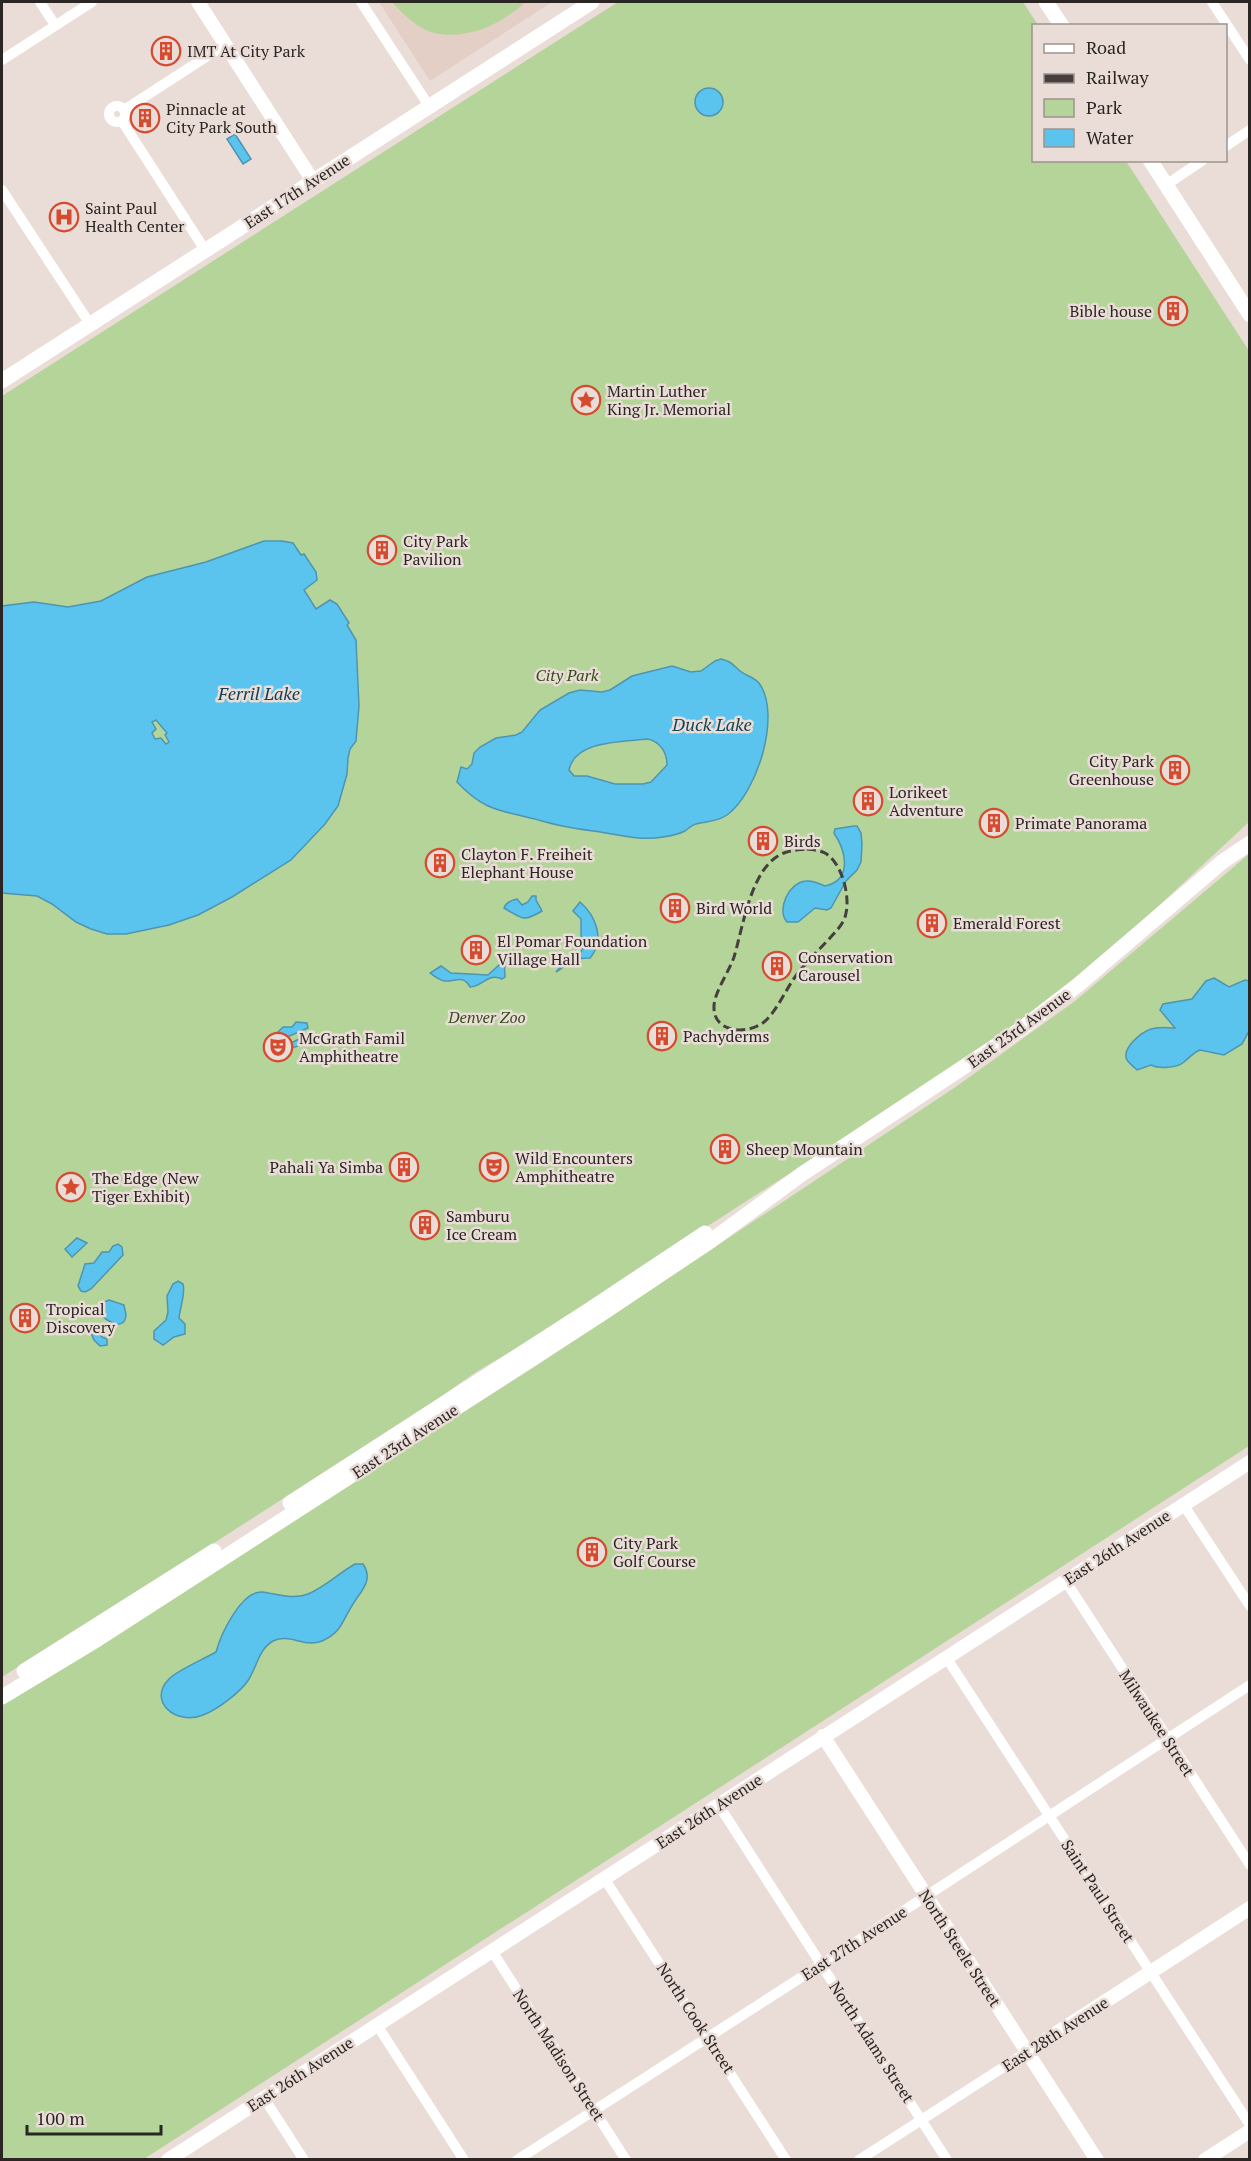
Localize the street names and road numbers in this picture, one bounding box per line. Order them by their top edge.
street label: East 17th Avenue [240,149,354,233]
street label: East 23rd Avenue [963,983,1075,1073]
street label: East 23rd Avenue [348,1398,462,1484]
street label: East 26th Avenue [1060,1504,1174,1590]
street label: Milwaukee Street [1114,1665,1200,1781]
street label: East 26th Avenue [652,1768,766,1854]
street label: Saint Paul Street [1056,1835,1140,1947]
street label: North Steele Street [914,1885,1006,2011]
street label: East 27th Avenue [797,1901,911,1985]
street label: North Cook Street [652,1958,740,2078]
street label: North Adams Street [824,1977,920,2107]
street label: North Madison Street [508,1985,610,2125]
street label: East 28th Avenue [998,1991,1112,2077]
street label: East 26th Avenue [243,2031,357,2117]

